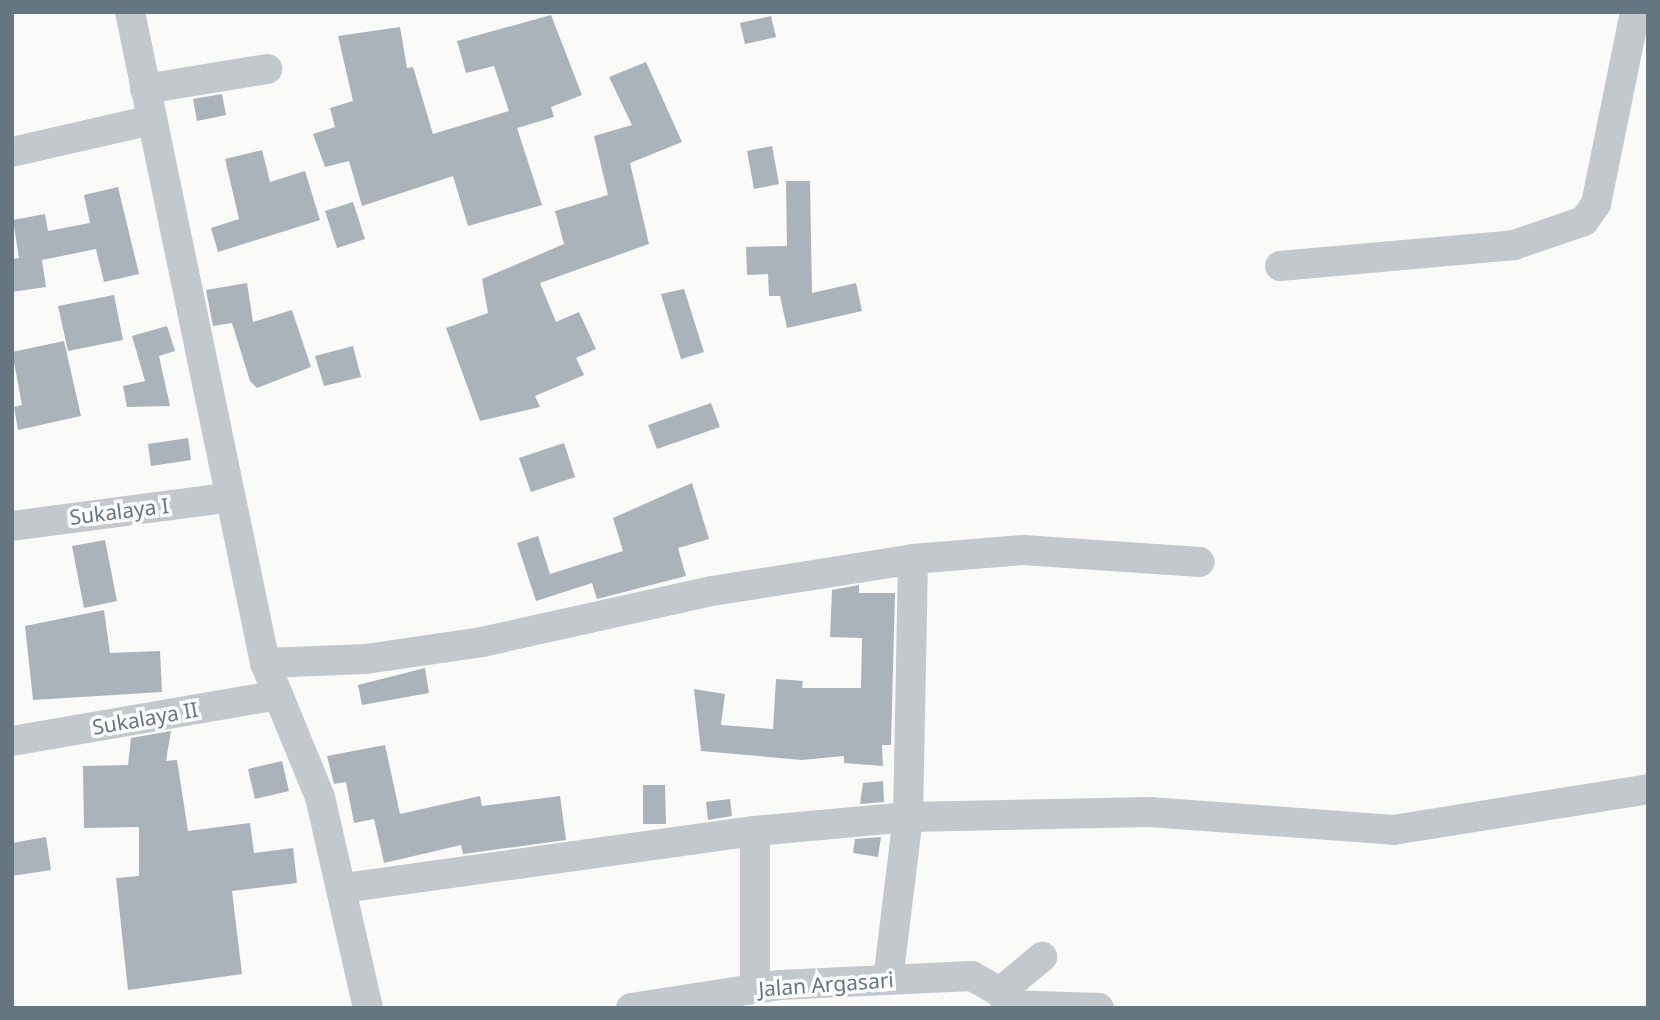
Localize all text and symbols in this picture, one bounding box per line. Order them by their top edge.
street label: Sukalaya I [68,492,170,530]
street label: Sukalaya II [90,696,200,740]
street label: Jalan Argasari [757,967,895,1001]

